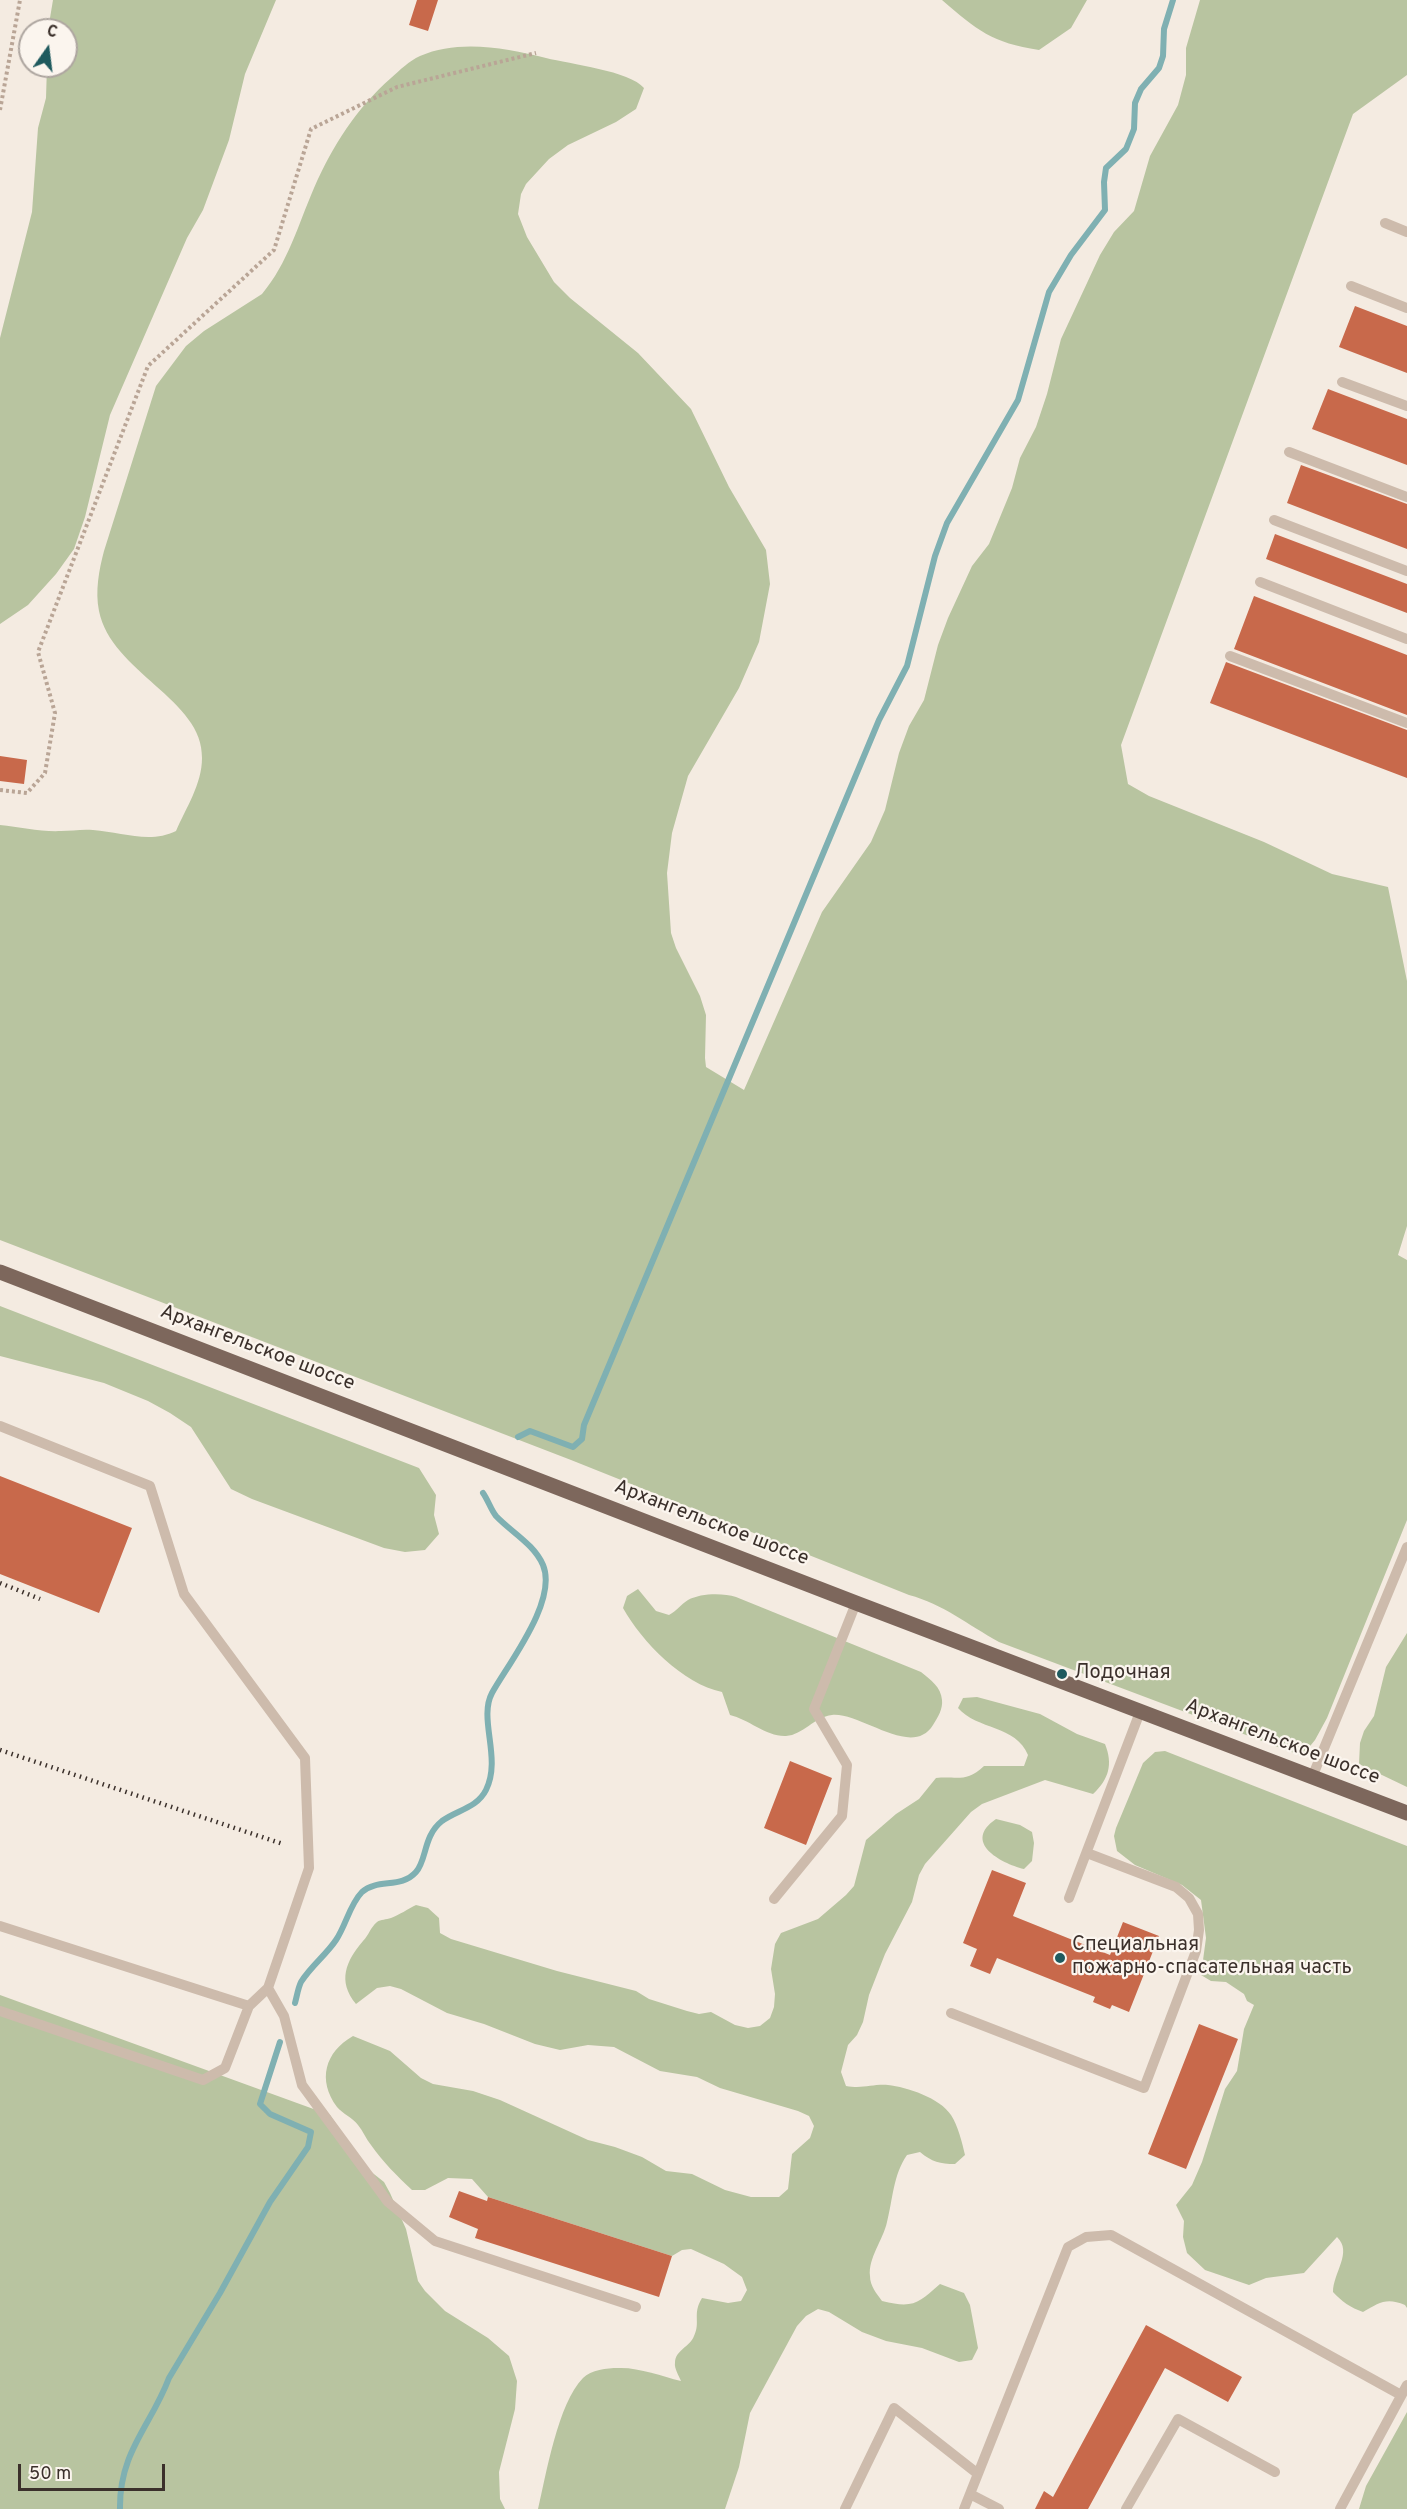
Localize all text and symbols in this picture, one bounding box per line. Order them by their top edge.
north arrow [18,18,78,78]
text: С [44,22,59,43]
street label: Архангельское шоссе [156,1301,358,1397]
street label: Архангельское шоссе [610,1476,812,1572]
place label: Лодочная [1074,1662,1171,1686]
marker: Лодочная [1055,1667,1069,1681]
street label: Архангельское шоссе [1181,1695,1383,1791]
place label: Специальная пожарно-спасательная часть [1072,1934,1352,1981]
marker: Специальная пожарно-спасательная часть [1053,1951,1067,1965]
scale bar [21,2452,168,2490]
text: 50 m [29,2463,71,2486]

